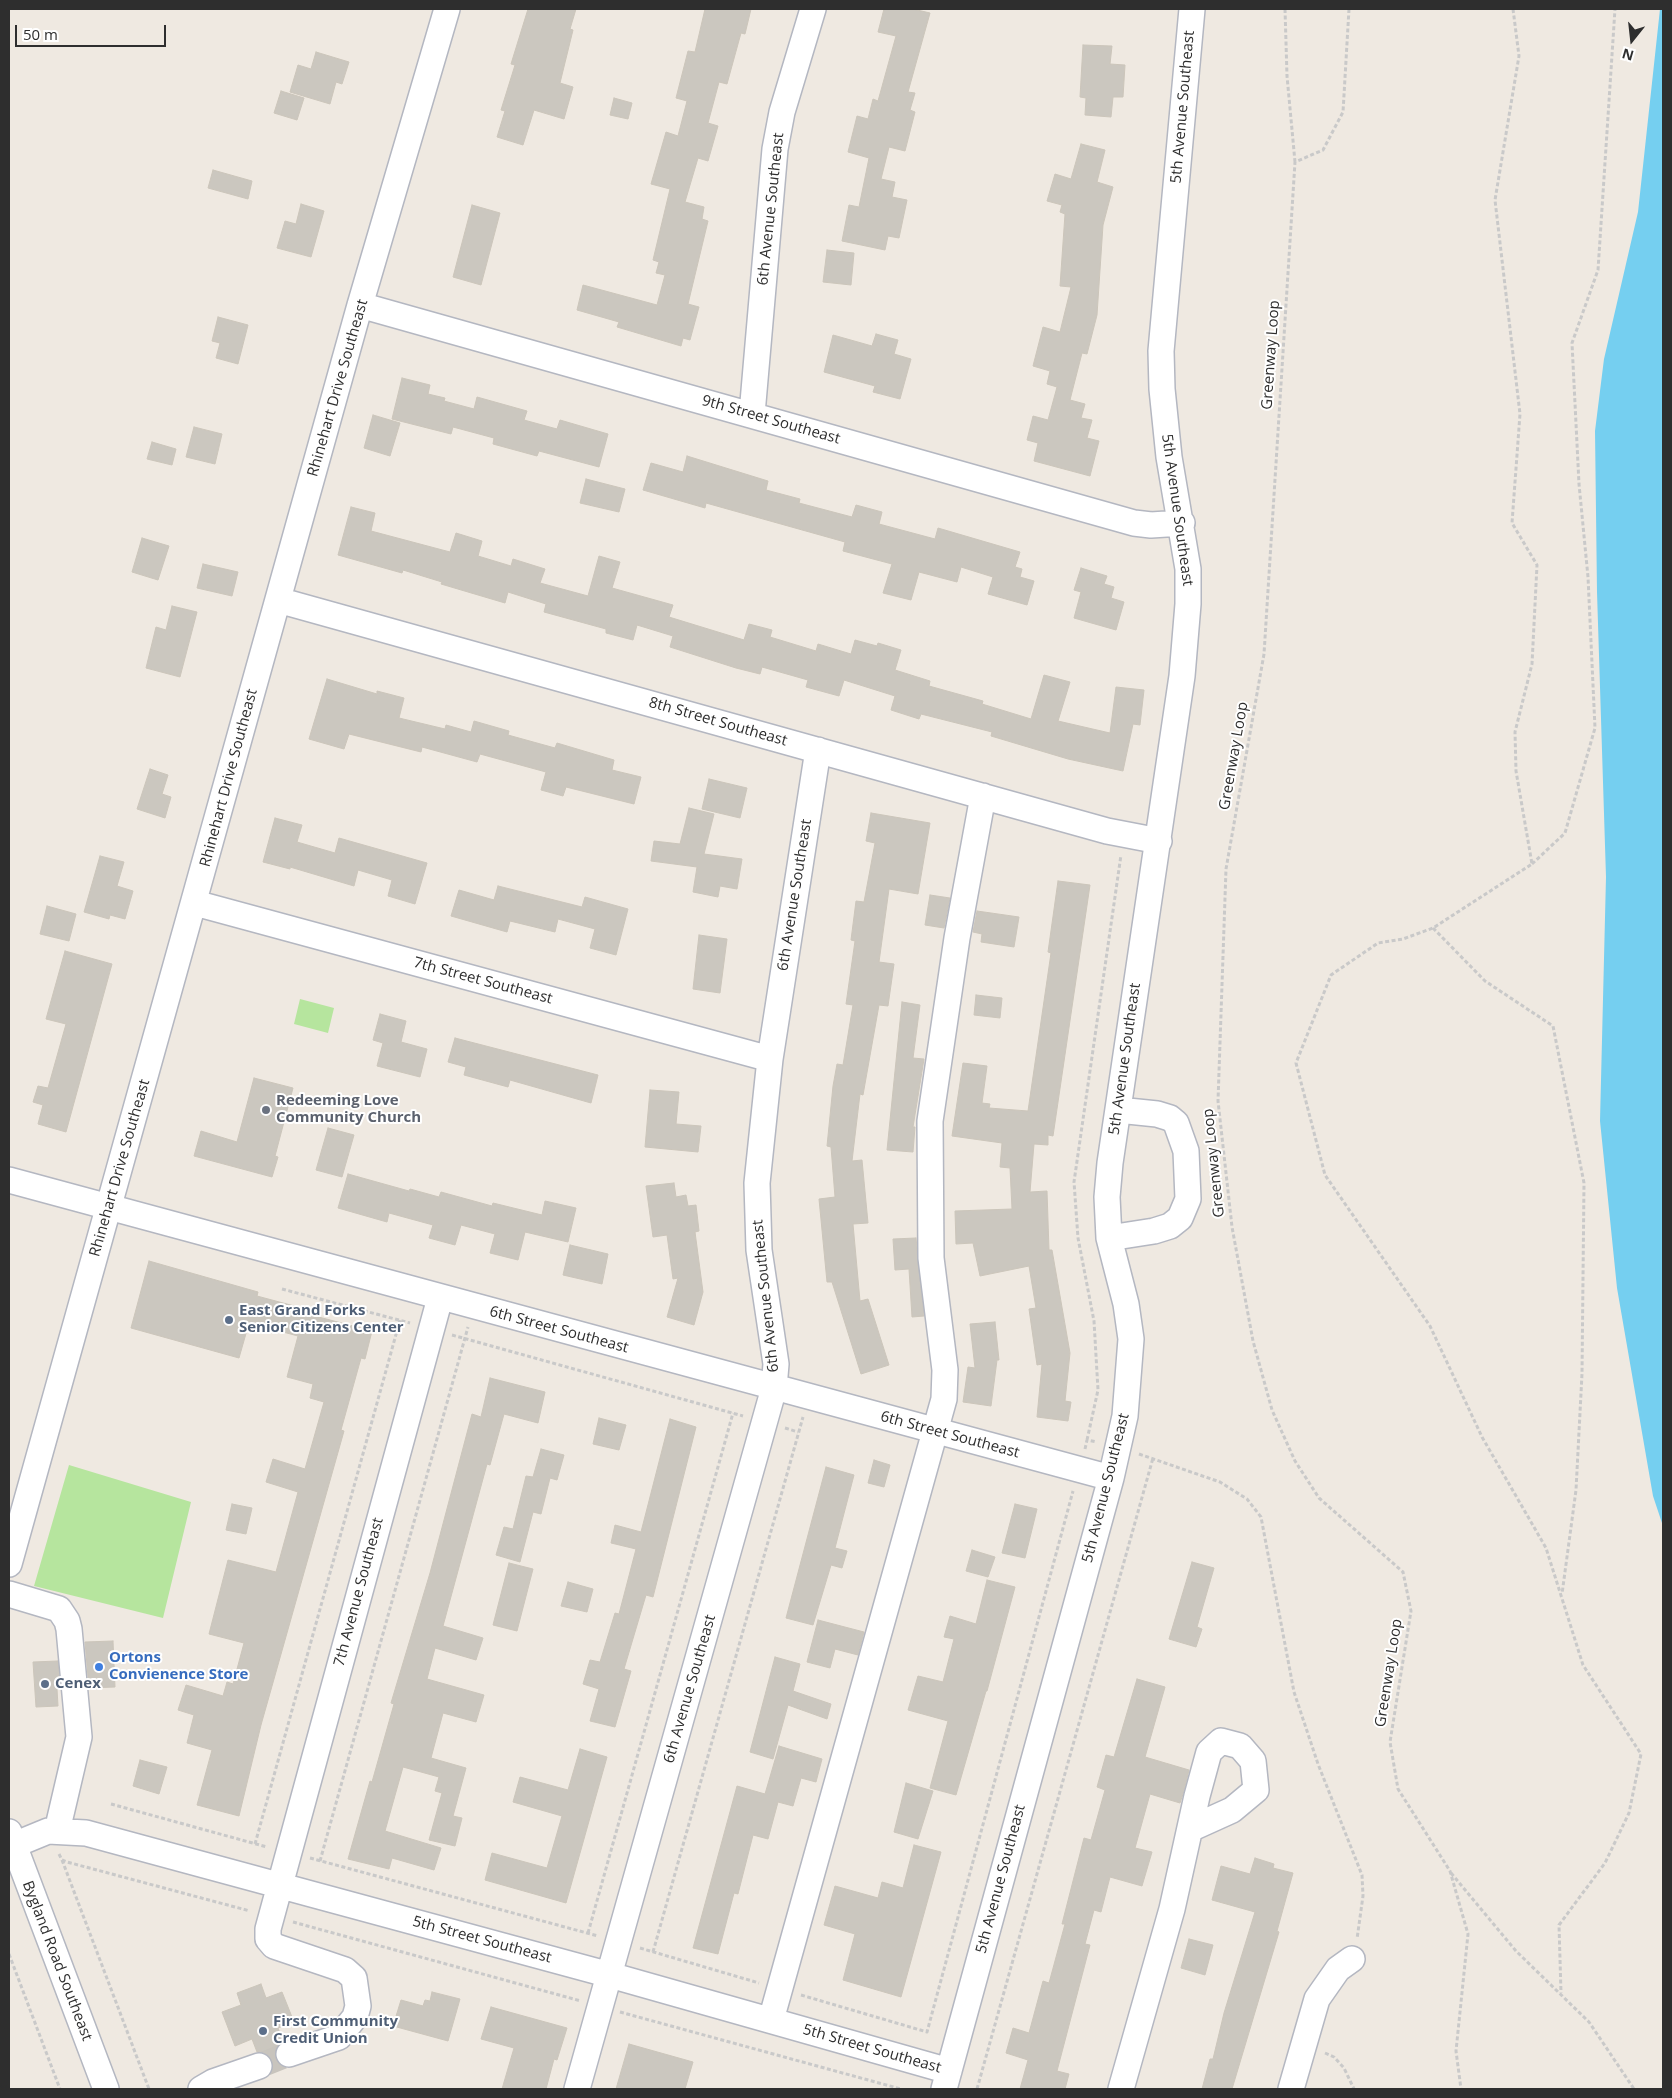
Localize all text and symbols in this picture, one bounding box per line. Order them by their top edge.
scale bar [18,15,169,47]
north arrow [1607,15,1657,65]
text: 50 m [23,24,58,44]
street label: 5th Avenue Southeast [1167,30,1199,184]
text: N [1620,44,1636,66]
street label: 6th Avenue Southeast [754,132,788,286]
street label: Rhinehart Drive Southeast [304,297,372,479]
street label: Greenway Loop [1258,300,1284,410]
street label: 9th Street Southeast [700,392,842,448]
street label: 5th Avenue Southeast [1157,433,1197,587]
street label: Rhinehart Drive Southeast [197,687,261,869]
street label: 8th Street Southeast [647,694,789,750]
street label: Greenway Loop [1216,701,1252,811]
street label: 6th Avenue Southeast [774,818,816,972]
street label: 7th Street Southeast [412,954,554,1008]
street label: 5th Avenue Southeast [1105,982,1145,1136]
street label: Rhinehart Drive Southeast [86,1077,154,1259]
place label: Redeeming Love Community Church [276,1092,421,1127]
marker: Redeeming Love Community Church [260,1104,272,1116]
street label: Greenway Loop [1199,1108,1229,1218]
street label: 6th Avenue Southeast [749,1219,783,1373]
place label: East Grand Forks Senior Citizens Center [239,1302,404,1337]
street label: 6th Street Southeast [488,1303,630,1357]
marker: East Grand Forks Senior Citizens Center [223,1314,235,1326]
street label: 6th Street Southeast [879,1408,1021,1462]
street label: 5th Avenue Southeast [1079,1411,1133,1565]
street label: 7th Avenue Southeast [330,1516,388,1668]
street label: 6th Avenue Southeast [660,1613,720,1765]
street label: Greenway Loop [1372,1618,1406,1728]
place label: Ortons Convienence Store [109,1649,248,1684]
marker: Ortons Convienence Store [93,1661,105,1673]
place label: Cenex [55,1675,101,1693]
marker: Cenex [39,1678,51,1690]
street label: 5th Avenue Southeast [972,1803,1030,1955]
street label: Bygland Road Southeast [18,1879,96,2043]
street label: 5th Street Southeast [411,1913,553,1967]
place label: First Community Credit Union [273,2013,398,2048]
street label: 5th Street Southeast [801,2021,943,2077]
marker: First Community Credit Union [257,2025,269,2037]

